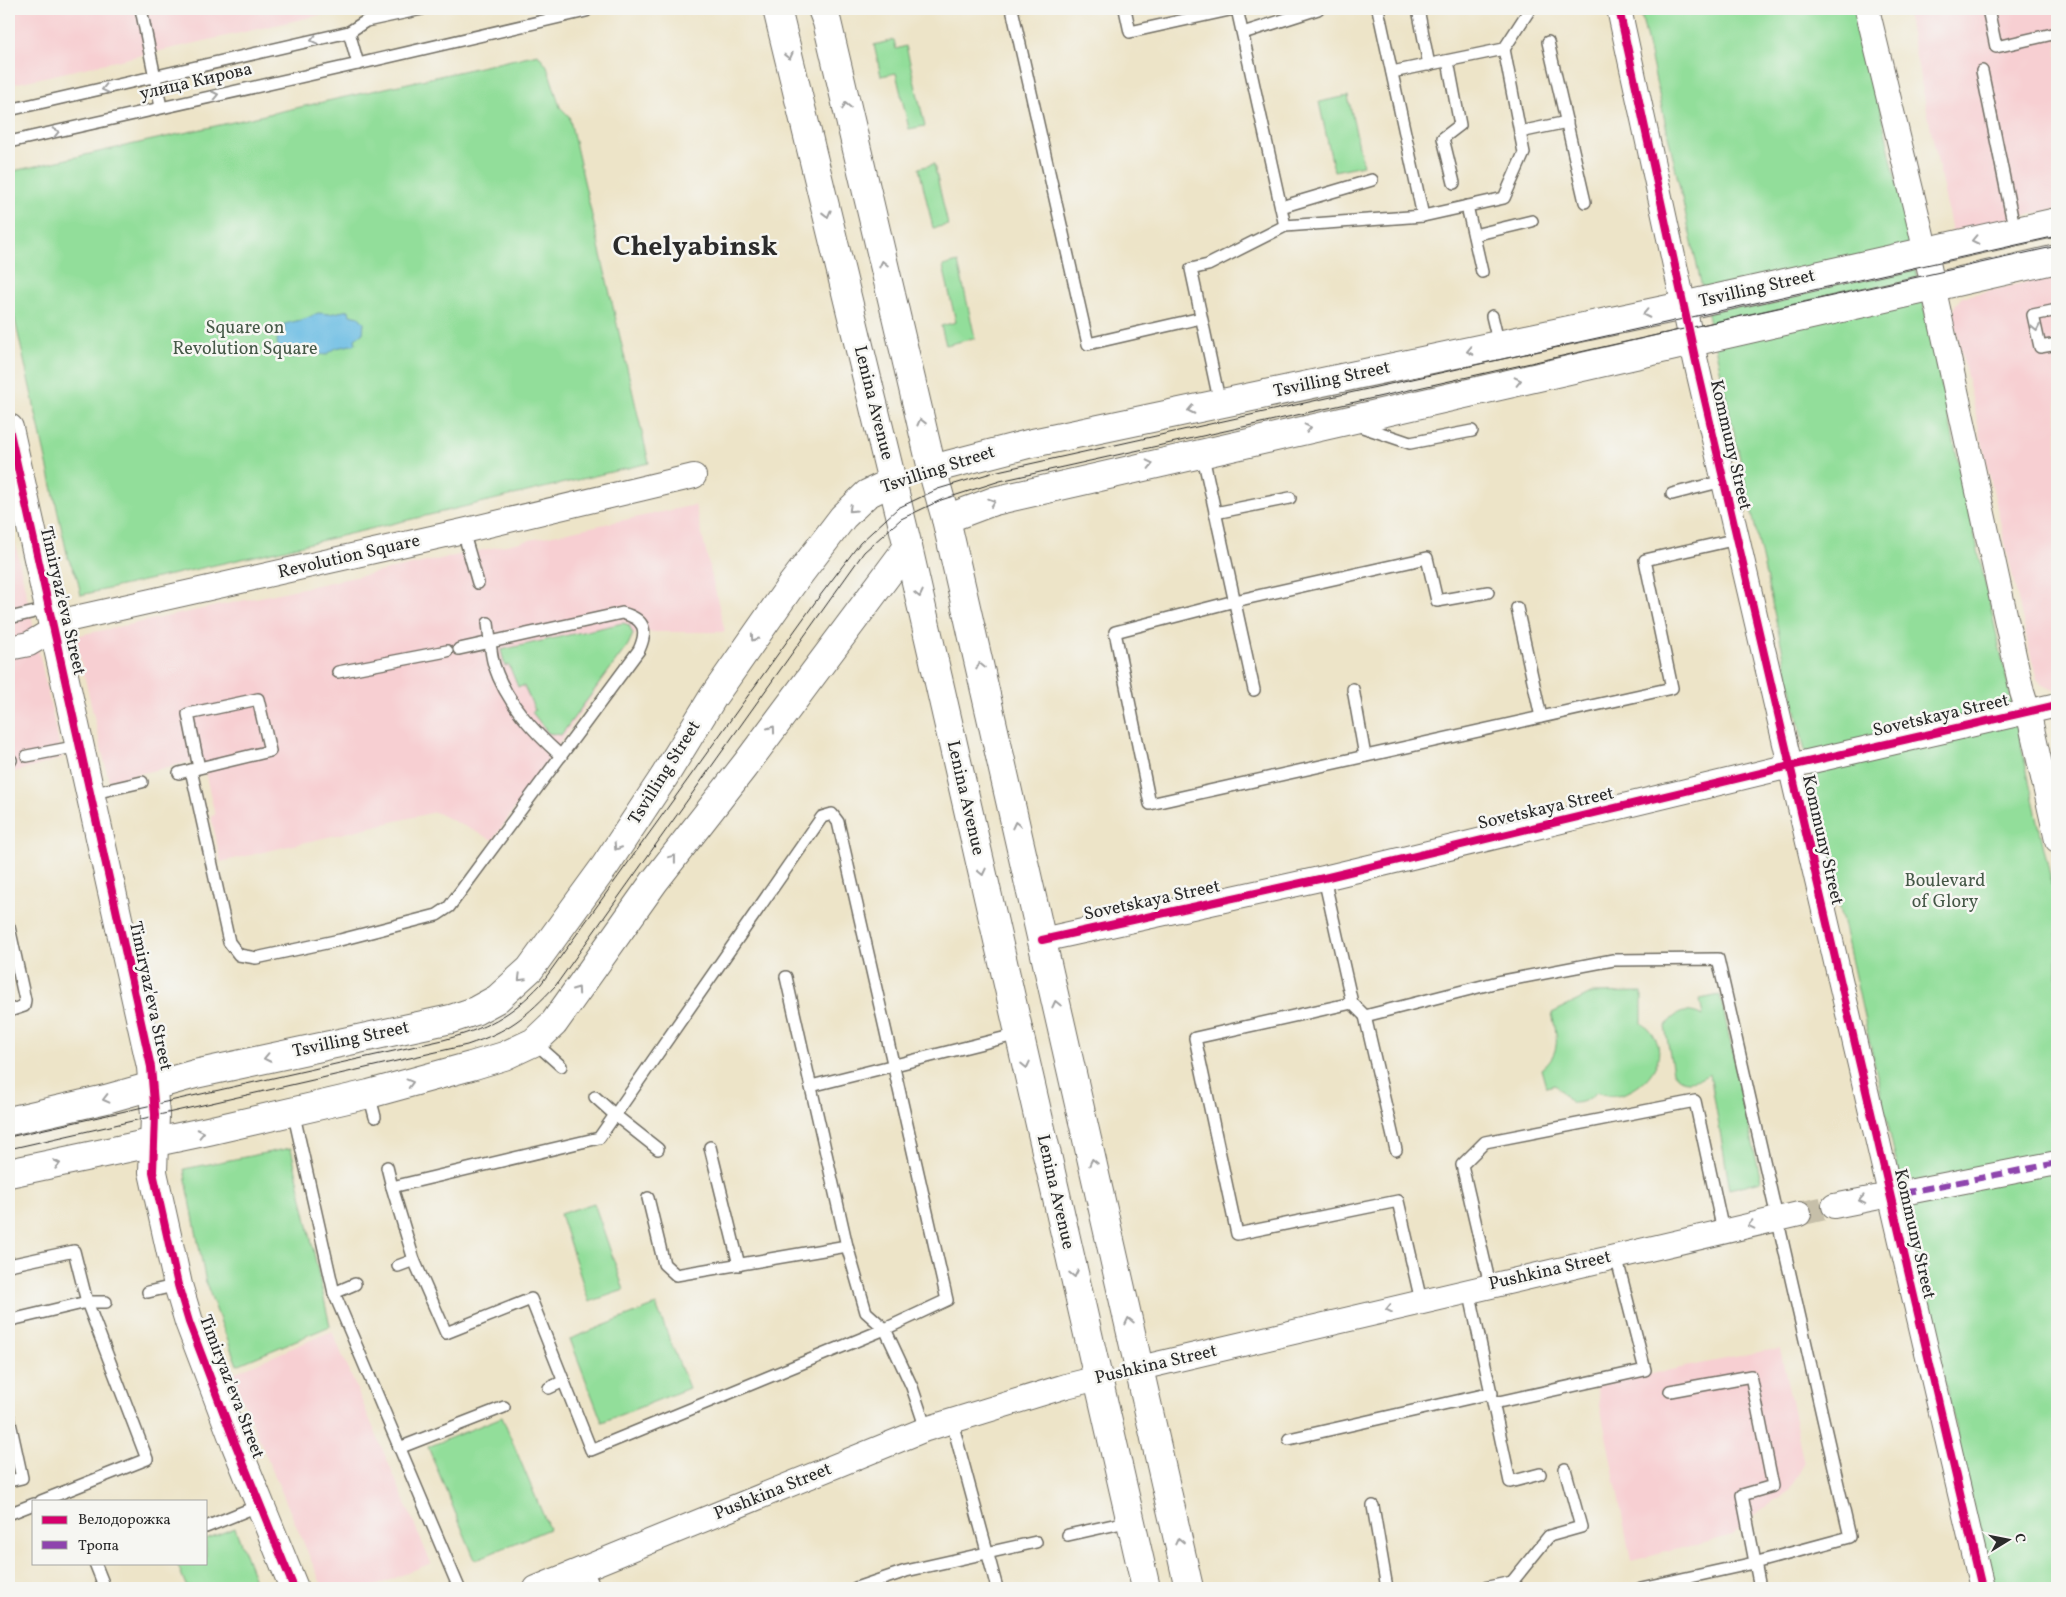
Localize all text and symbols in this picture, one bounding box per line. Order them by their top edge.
one-way arrow [310,34,319,45]
one-way arrow [783,52,793,60]
street label: улица Кирова [137,57,255,107]
one-way arrow [101,83,109,94]
one-way arrow [210,90,219,101]
one-way arrow [841,101,852,110]
one-way arrow [52,127,61,138]
one-way arrow [821,210,832,219]
district label: Chelyabinsk [612,228,778,267]
one-way arrow [1971,234,1980,245]
one-way arrow [878,259,889,268]
street label: Tsvilling Street [1696,263,1818,315]
one-way arrow [1642,308,1651,319]
park label: Square on Revolution Square [172,316,318,362]
one-way arrow [2030,323,2040,332]
street label: Lenina Avenue [847,343,899,463]
one-way arrow [1466,345,1474,356]
street label: Tsvilling Street [1271,355,1393,405]
one-way arrow [1513,376,1522,387]
street label: Kommuny Street [1703,377,1757,513]
one-way arrow [1187,404,1195,415]
one-way arrow [916,417,927,426]
one-way arrow [1304,423,1313,434]
street label: Tsvilling Street [878,440,998,500]
one-way arrow [1145,459,1154,470]
one-way arrow [987,498,995,508]
one-way arrow [849,503,858,512]
street label: Timiryaz'eva Street [33,524,91,678]
street label: Revolution Square [275,528,423,586]
one-way arrow [913,590,923,599]
one-way arrow [751,632,759,641]
one-way arrow [975,662,986,671]
street label: Sovetskaya Street [1870,688,2012,744]
street label: Tsvilling Street [623,716,707,830]
one-way arrow [766,726,774,735]
street label: Lenina Avenue [940,738,990,858]
street label: Kommuny Street [1795,772,1849,908]
street label: Sovetskaya Street [1475,781,1617,837]
one-way arrow [1011,820,1022,829]
one-way arrow [614,842,624,851]
one-way arrow [667,855,675,864]
one-way arrow [976,868,987,876]
park label: Boulevard of Glory [1905,869,1985,915]
street label: Sovetskaya Street [1081,874,1223,928]
street label: Timiryaz'eva Street [122,919,178,1073]
one-way arrow [518,972,527,981]
one-way arrow [572,987,580,996]
one-way arrow [1051,1000,1062,1009]
street label: Tsvilling Street [290,1015,412,1065]
one-way arrow [262,1052,271,1063]
one-way arrow [1020,1060,1031,1069]
one-way arrow [405,1078,414,1089]
one-way arrow [102,1093,111,1104]
one-way arrow [196,1128,205,1139]
street label: Lenina Avenue [1030,1132,1080,1252]
one-way arrow [1088,1158,1098,1167]
one-way arrow [52,1159,61,1170]
street label: Kommuny Street [1887,1166,1941,1302]
one-way arrow [1857,1194,1866,1205]
one-way arrow [1747,1219,1756,1230]
street label: Pushkina Street [1486,1245,1614,1297]
one-way arrow [1068,1270,1079,1279]
one-way arrow [1384,1303,1393,1314]
street label: Timiryaz'eva Street [192,1312,270,1462]
one-way arrow [1124,1316,1135,1325]
street label: Pushkina Street [1092,1339,1220,1391]
street label: Pushkina Street [710,1457,836,1527]
legend [32,1500,208,1564]
text: Велодорожка [78,1510,171,1531]
north arrow [1984,1514,2034,1564]
text: С [2009,1532,2029,1544]
text: Тропа [78,1536,119,1557]
one-way arrow [1174,1536,1184,1545]

